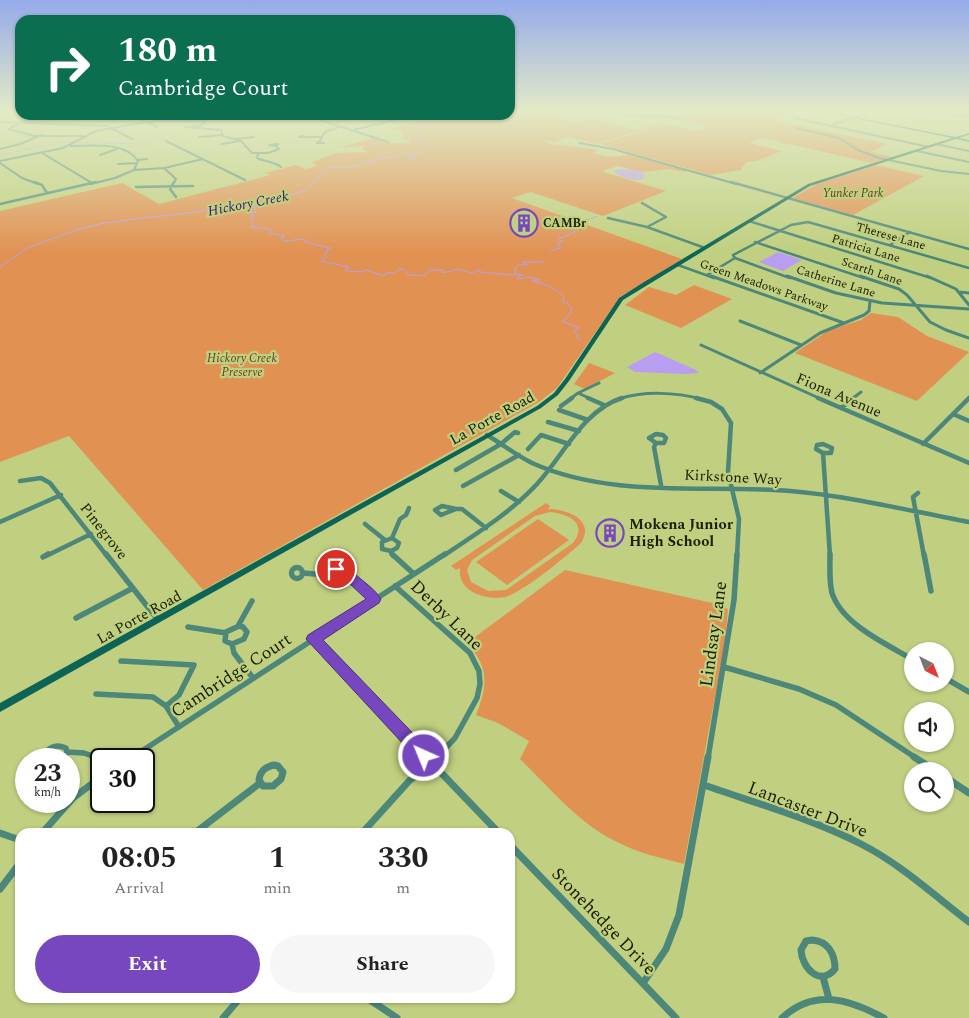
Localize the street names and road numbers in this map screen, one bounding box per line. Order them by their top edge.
street label: Therese Lane [854,217,928,256]
street label: Patricia Lane [829,229,903,268]
street label: Scarth Lane [839,252,905,291]
street label: Green Meadows Parkway [697,255,832,317]
street label: Catherine Lane [794,260,878,303]
street label: Fiona Avenue [792,367,885,424]
street label: La Porte Road [446,386,539,451]
street label: Kirkstone Way [684,463,783,492]
street label: Pinegrove [74,498,133,565]
street label: Derby Lane [404,574,489,657]
street label: Lindsay Lane [693,579,734,689]
street label: La Porte Road [93,585,186,650]
street label: Cambridge Court [165,626,297,725]
street label: Lancaster Drive [744,774,872,845]
street label: Stonehedge Drive [545,861,662,982]

